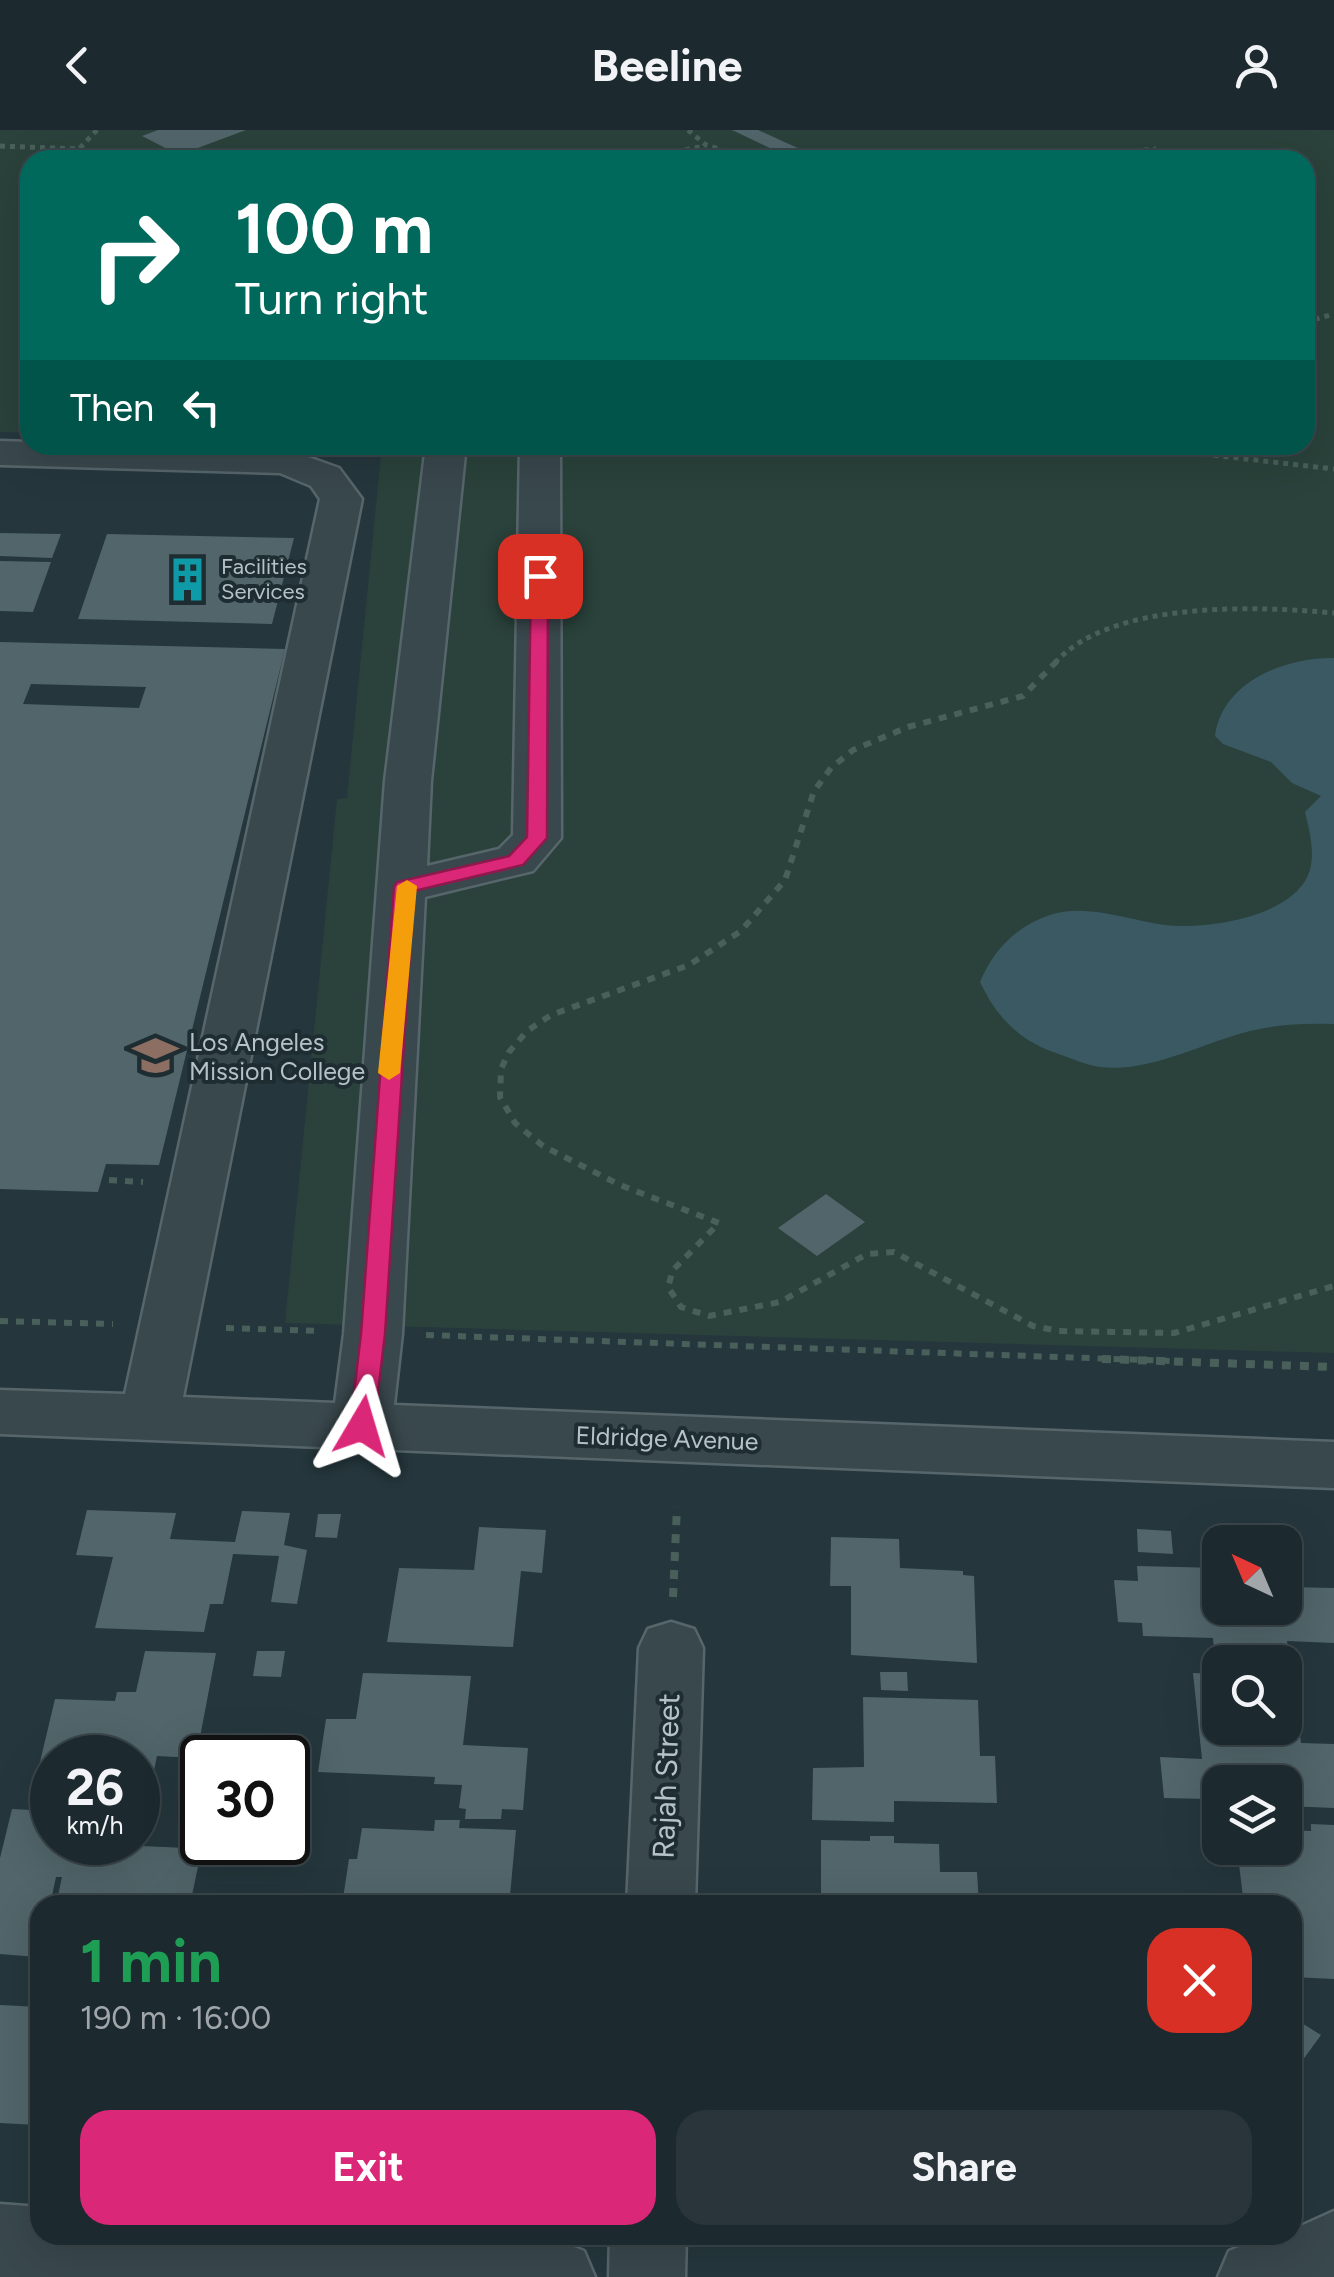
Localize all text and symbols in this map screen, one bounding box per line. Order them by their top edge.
icon: back [50,38,105,93]
text: Beeline [592,38,742,92]
icon: person [1229,38,1284,93]
text: 100 m [235,186,433,271]
icon: right [70,190,200,320]
text: Turn right [235,271,428,325]
icon: left [174,380,229,435]
text: Then [70,385,154,431]
pin [498,534,583,619]
icon: arrive [513,549,568,604]
place label: Facilities Services [221,553,307,605]
building icon: Facilities Services [164,555,212,603]
place label: Los Angeles Mission College [189,1027,365,1086]
school or university icon: Los Angeles Mission College [132,1032,180,1080]
position arrow [310,1374,414,1478]
street label: Eldridge Avenue [575,1420,759,1456]
north arrow [1202,1525,1302,1625]
map controls [1202,1525,1302,1865]
button: search [1202,1645,1302,1745]
street label: Rajah Street [645,1693,687,1859]
speed limit sign: 30 [180,1735,310,1865]
text: 26 [66,1757,124,1818]
button: layers [1202,1765,1302,1865]
text: km/h [66,1810,124,1840]
text: 1 min [80,1925,222,1997]
button: close [1147,1928,1252,2033]
text: 190 m · 16:00 [80,1999,271,2037]
button: Exit [80,2110,656,2225]
button: Share [676,2110,1252,2225]

